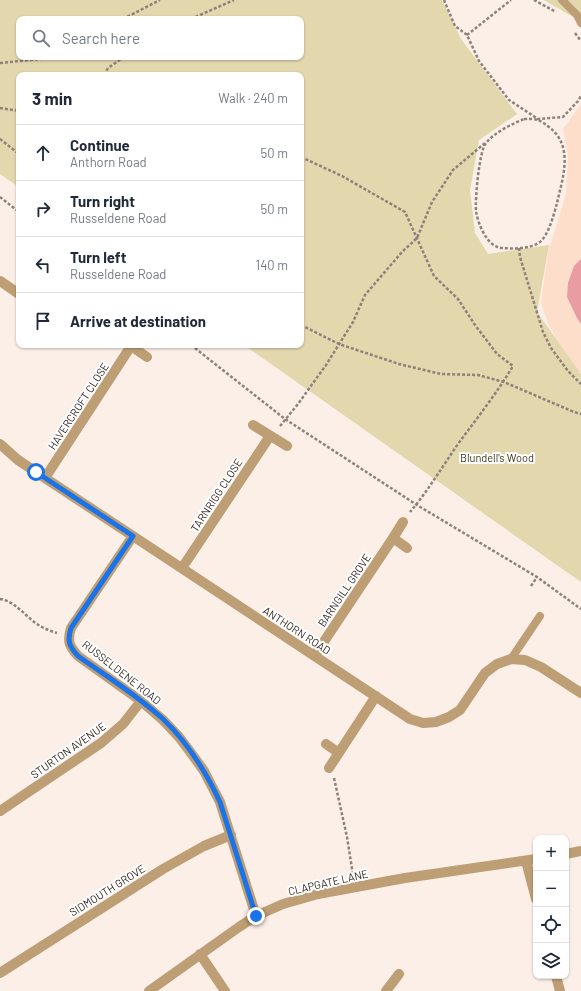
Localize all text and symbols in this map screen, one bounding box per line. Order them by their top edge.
search box [16,16,304,60]
icon: search [30,27,52,49]
text: Search here [62,29,140,47]
text: 3 min [32,88,72,108]
text: Walk · 240 m [218,90,288,106]
text: Continue [70,136,130,154]
icon: ahead [32,142,54,164]
text: 50 m [261,145,288,161]
text: Anthorn Road [70,154,147,170]
text: Turn right [70,192,135,210]
icon: right [32,198,54,220]
text: 50 m [261,201,288,217]
text: Russeldene Road [70,210,166,226]
text: Turn left [70,248,126,266]
icon: left [32,254,54,276]
text: 140 m [256,257,288,273]
text: Russeldene Road [70,266,166,282]
icon: arrive [32,310,54,332]
text: Arrive at destination [70,312,206,330]
street label: HAVERCROFT CLOSE [45,360,111,452]
park label: Blundell's Wood [460,451,534,464]
street label: TARNRIGG CLOSE [188,456,245,534]
route start [27,463,45,481]
street label: BARNGILL GROVE [315,551,373,629]
street label: ANTHORN ROAD [261,603,333,657]
street label: RUSSELDENE ROAD [80,637,164,707]
street label: STURTON AVENUE [28,719,108,781]
map controls [533,835,569,979]
button: + [533,835,569,871]
street label: SIDMOUTH GROVE [67,861,148,919]
street label: CLAPGATE LANE [287,866,370,898]
button: − [533,871,569,907]
route end [247,907,265,925]
button: locate [533,907,569,943]
button: layers [533,943,569,979]

